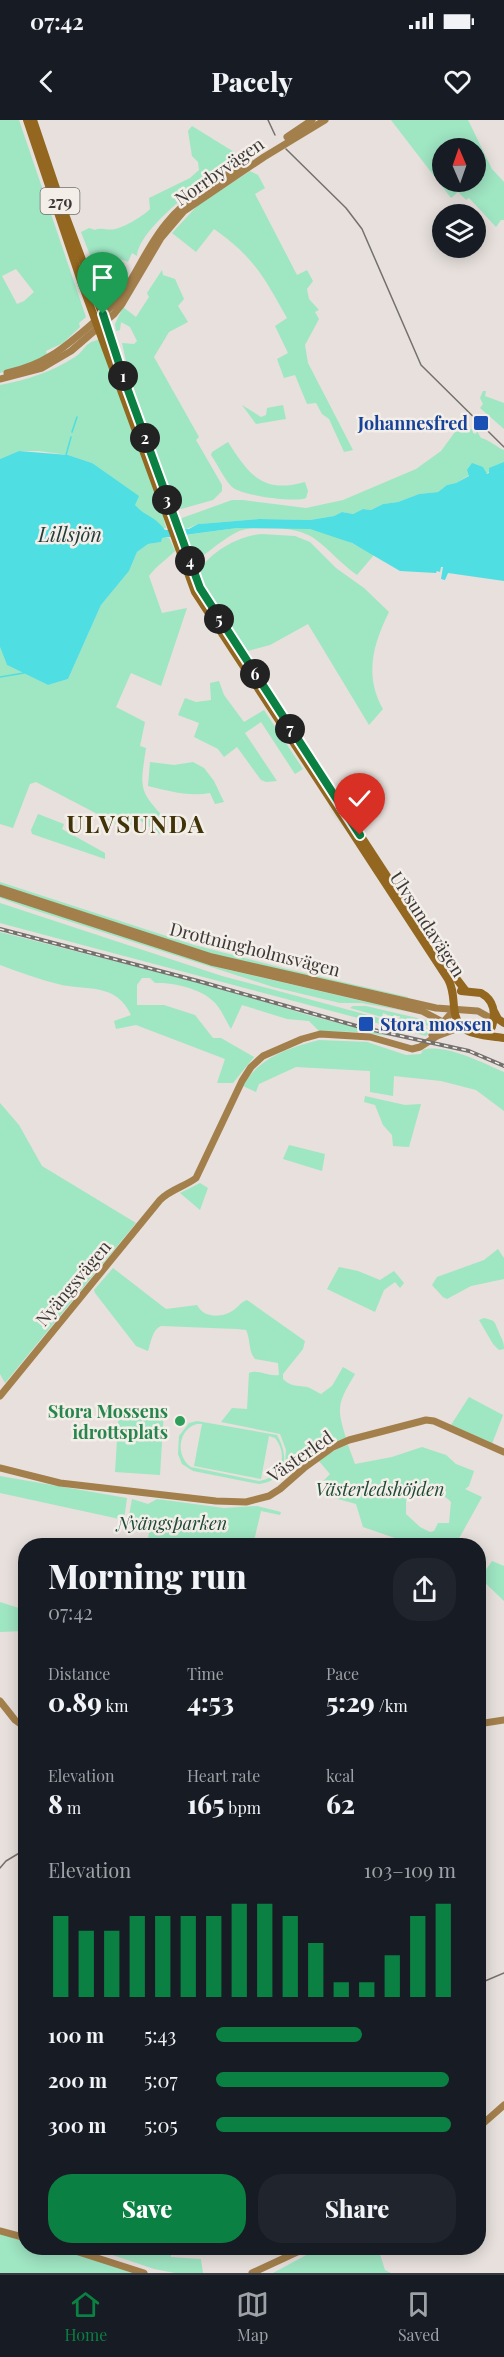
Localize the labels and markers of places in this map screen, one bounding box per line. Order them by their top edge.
pin [77,252,128,314]
pin: 1 [108,361,138,391]
place label: Johannesfred [357,411,468,435]
marker: Johannesfred [472,414,490,432]
pin: 2 [130,423,160,453]
pin: 3 [152,485,182,515]
pin: 4 [175,546,205,576]
pin: 5 [204,604,234,634]
pin: 6 [240,659,270,689]
pin: 7 [275,714,305,744]
pin [334,773,385,835]
place label: Stora mossen [380,1012,492,1036]
marker: Stora mossen [357,1015,375,1033]
place label: Stora Mossens idrottsplats [48,1399,168,1444]
marker: Stora Mossens idrottsplats [173,1414,187,1428]

